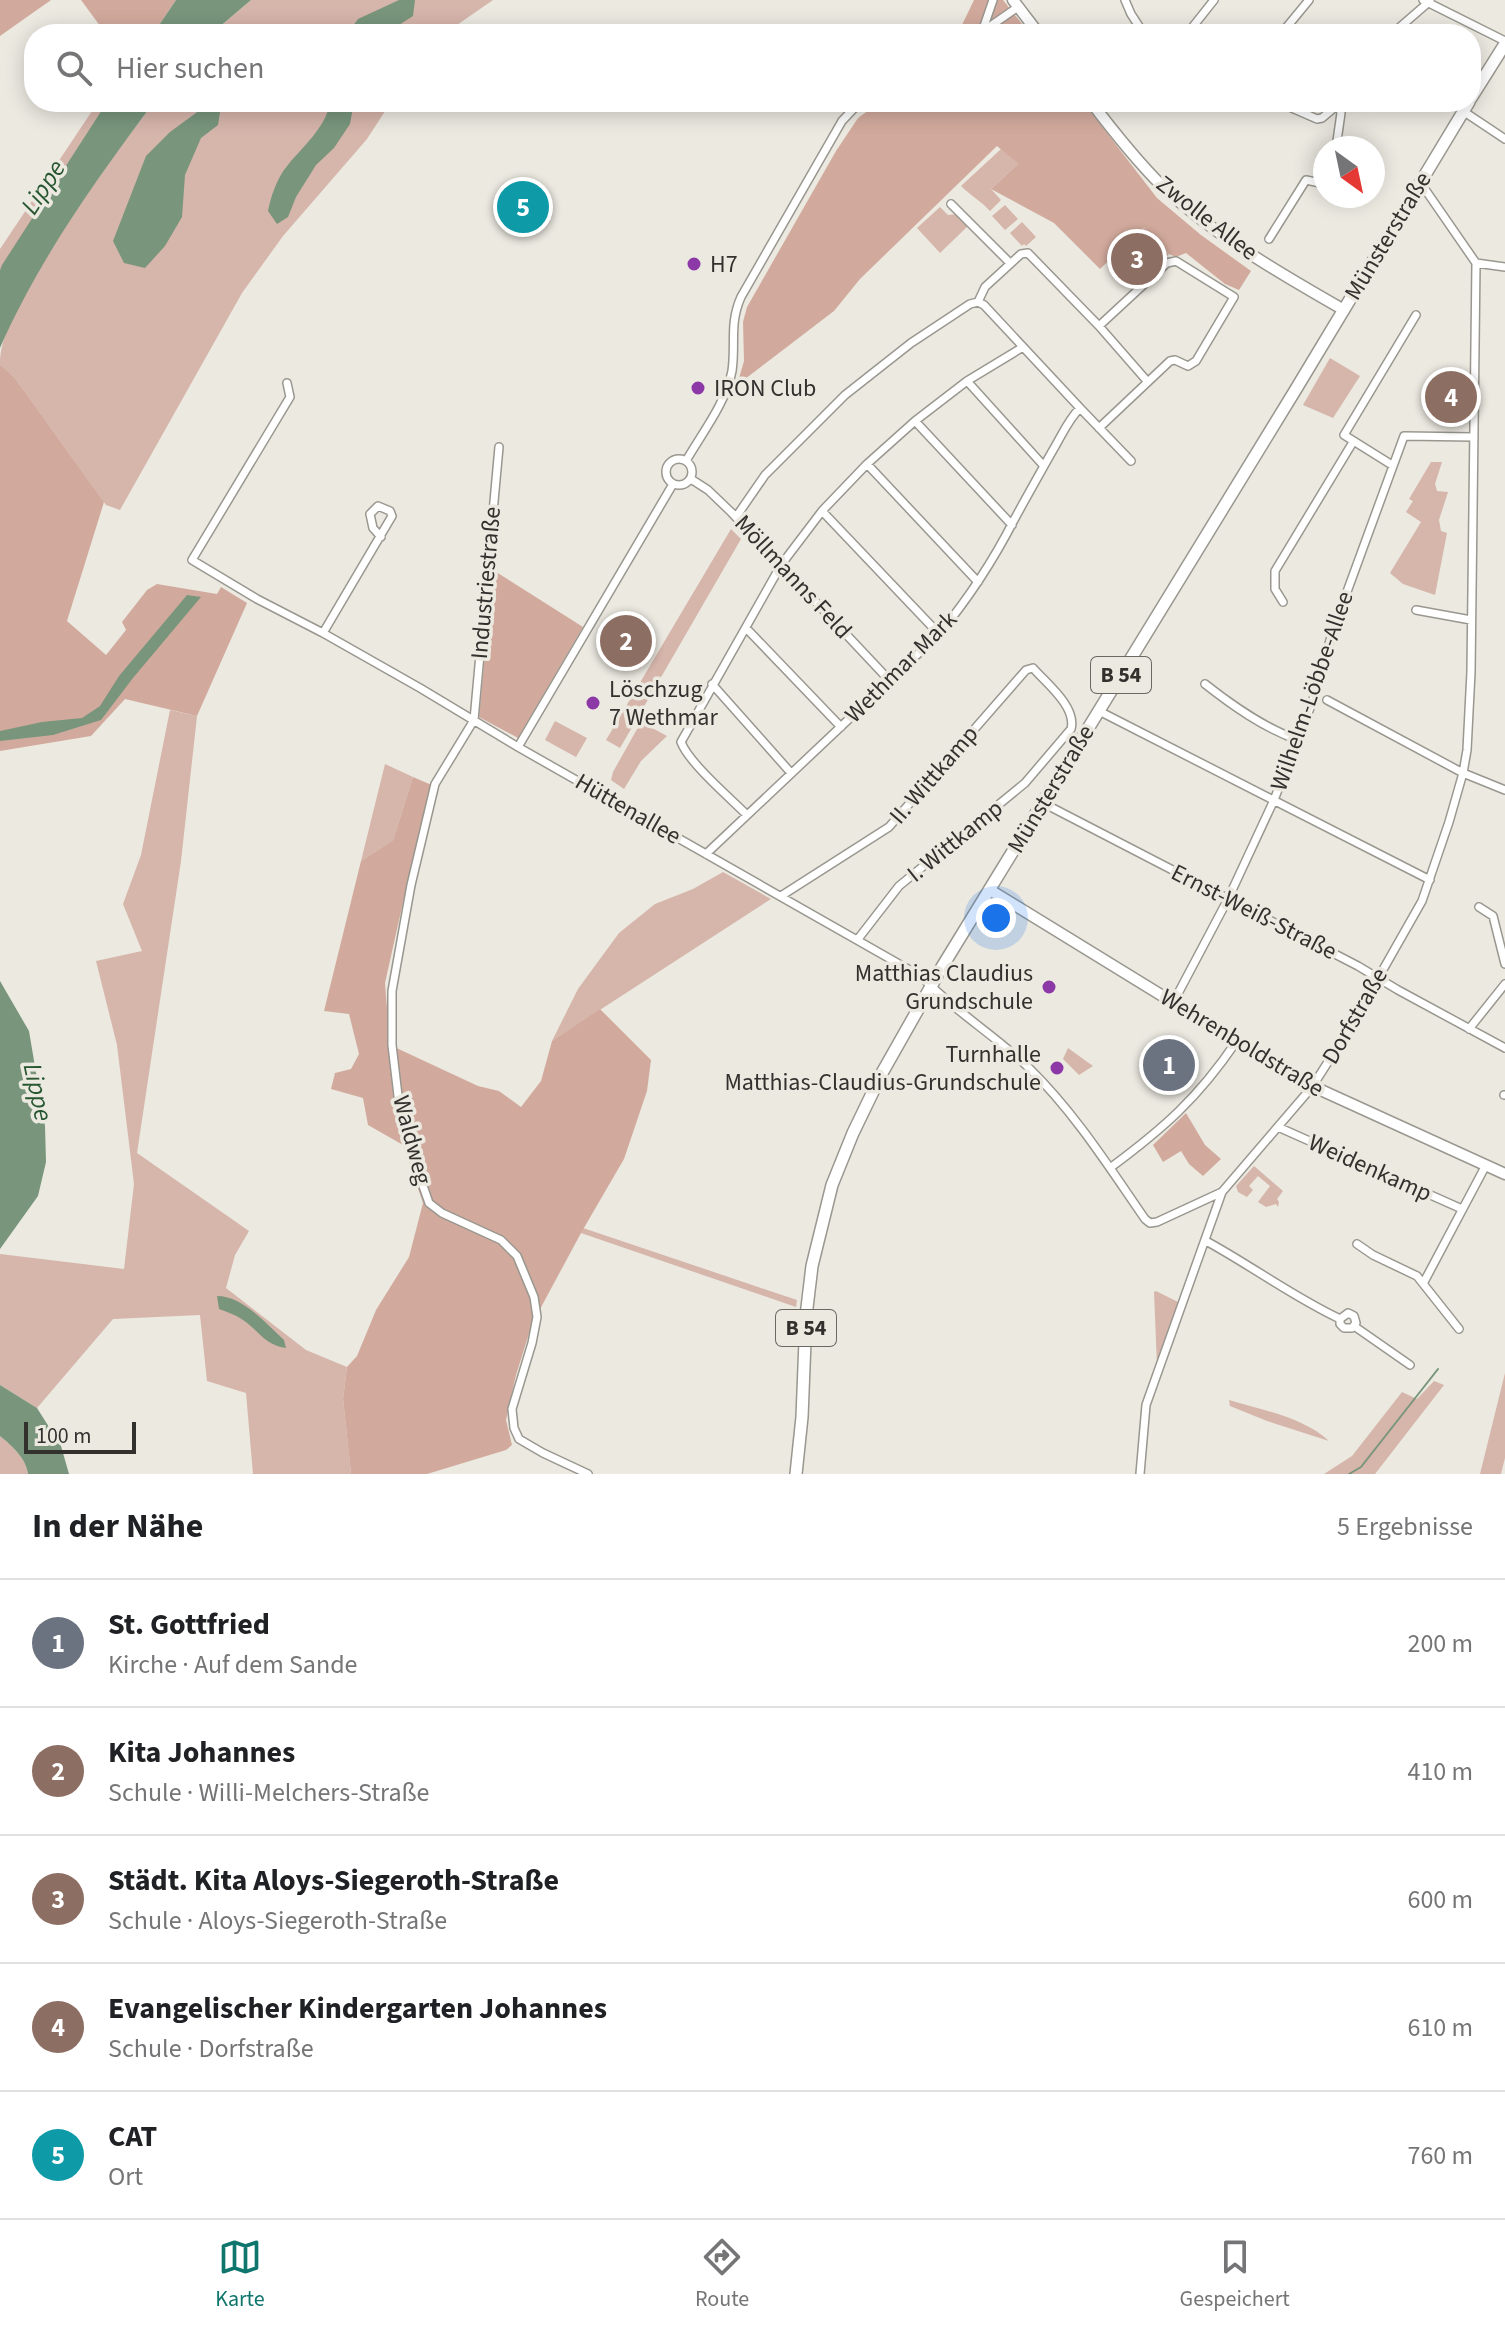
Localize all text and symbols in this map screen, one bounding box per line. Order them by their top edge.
search box [24,24,1481,112]
icon: search [52,46,96,90]
text: Hier suchen [116,47,264,90]
north arrow [1313,136,1385,208]
water label: Lippe [12,152,74,222]
street label: Münsterstraße [1336,165,1440,307]
street label: Zwolle Allee [1149,167,1265,269]
pin: 5 [497,177,549,237]
pin: 3 [1111,229,1163,289]
place label: H7 [710,247,738,282]
marker: H7 [685,255,703,273]
pin: 4 [1425,367,1477,427]
place label: IRON Club [714,371,816,406]
marker: IRON Club [689,379,707,397]
street label: Industriestraße [462,505,510,661]
street label: Möllmanns Feld [726,507,860,647]
street label: Wilhelm-Löbbe-Allee [1261,587,1363,795]
street label: Wethmar Mark [837,603,965,731]
pin: 2 [600,611,652,671]
road number: B 54 [1091,657,1151,693]
place label: Löschzug 7 Wethmar [609,672,718,735]
marker: Löschzug 7 Wethmar [584,694,602,712]
street label: II. Wittkamp [881,718,987,832]
street label: Münsterstraße [999,718,1103,860]
street label: Hüttenallee [568,765,688,853]
street label: I. Wittkamp [899,791,1011,891]
street label: Ernst-Weiß-Straße [1165,855,1343,969]
your location [976,898,1016,938]
place label: Matthias Claudius Grundschule [855,956,1033,1019]
street label: Dorfstraße [1313,961,1397,1071]
marker: Matthias Claudius Grundschule [1040,978,1058,996]
street label: Wehrenboldstraße [1153,980,1331,1106]
pin: 1 [1143,1035,1195,1095]
place label: Turnhalle Matthias-Claudius-Grundschule [724,1037,1041,1100]
marker: Turnhalle Matthias-Claudius-Grundschule [1048,1059,1066,1077]
water label: Lippe [14,1060,62,1124]
street label: Waldweg [383,1092,441,1188]
street label: Weidenkamp [1303,1125,1437,1211]
road number: B 54 [776,1310,836,1346]
scale bar [24,1418,136,1454]
text: 100 m [36,1420,91,1452]
text: In der Nähe [32,1502,203,1551]
text: 5 Ergebnisse [1337,1508,1473,1545]
text: St. Gottfried [108,1603,270,1646]
text: 1 [51,1625,65,1662]
text: 200 m [1407,1625,1473,1662]
text: Kirche · Auf dem Sande [108,1646,358,1683]
text: Kita Johannes [108,1731,295,1774]
text: 2 [51,1753,65,1790]
text: 410 m [1407,1753,1473,1790]
text: Schule · Willi-Melchers-Straße [108,1774,429,1811]
text: Städt. Kita Aloys-Siegeroth-Straße [108,1859,559,1902]
text: 3 [51,1881,65,1918]
text: 600 m [1407,1881,1473,1918]
text: Schule · Aloys-Siegeroth-Straße [108,1902,447,1939]
text: Evangelischer Kindergarten Johannes [108,1987,607,2030]
text: 4 [51,2009,65,2046]
text: 610 m [1407,2009,1473,2046]
text: Schule · Dorfstraße [108,2030,314,2067]
text: CAT [108,2115,157,2158]
text: 5 [51,2137,65,2174]
text: 760 m [1407,2137,1473,2174]
text: Ort [108,2158,143,2195]
tab: Karte [215,2235,265,2315]
tab: Route [695,2235,749,2315]
tab: Gespeichert [1180,2235,1290,2315]

